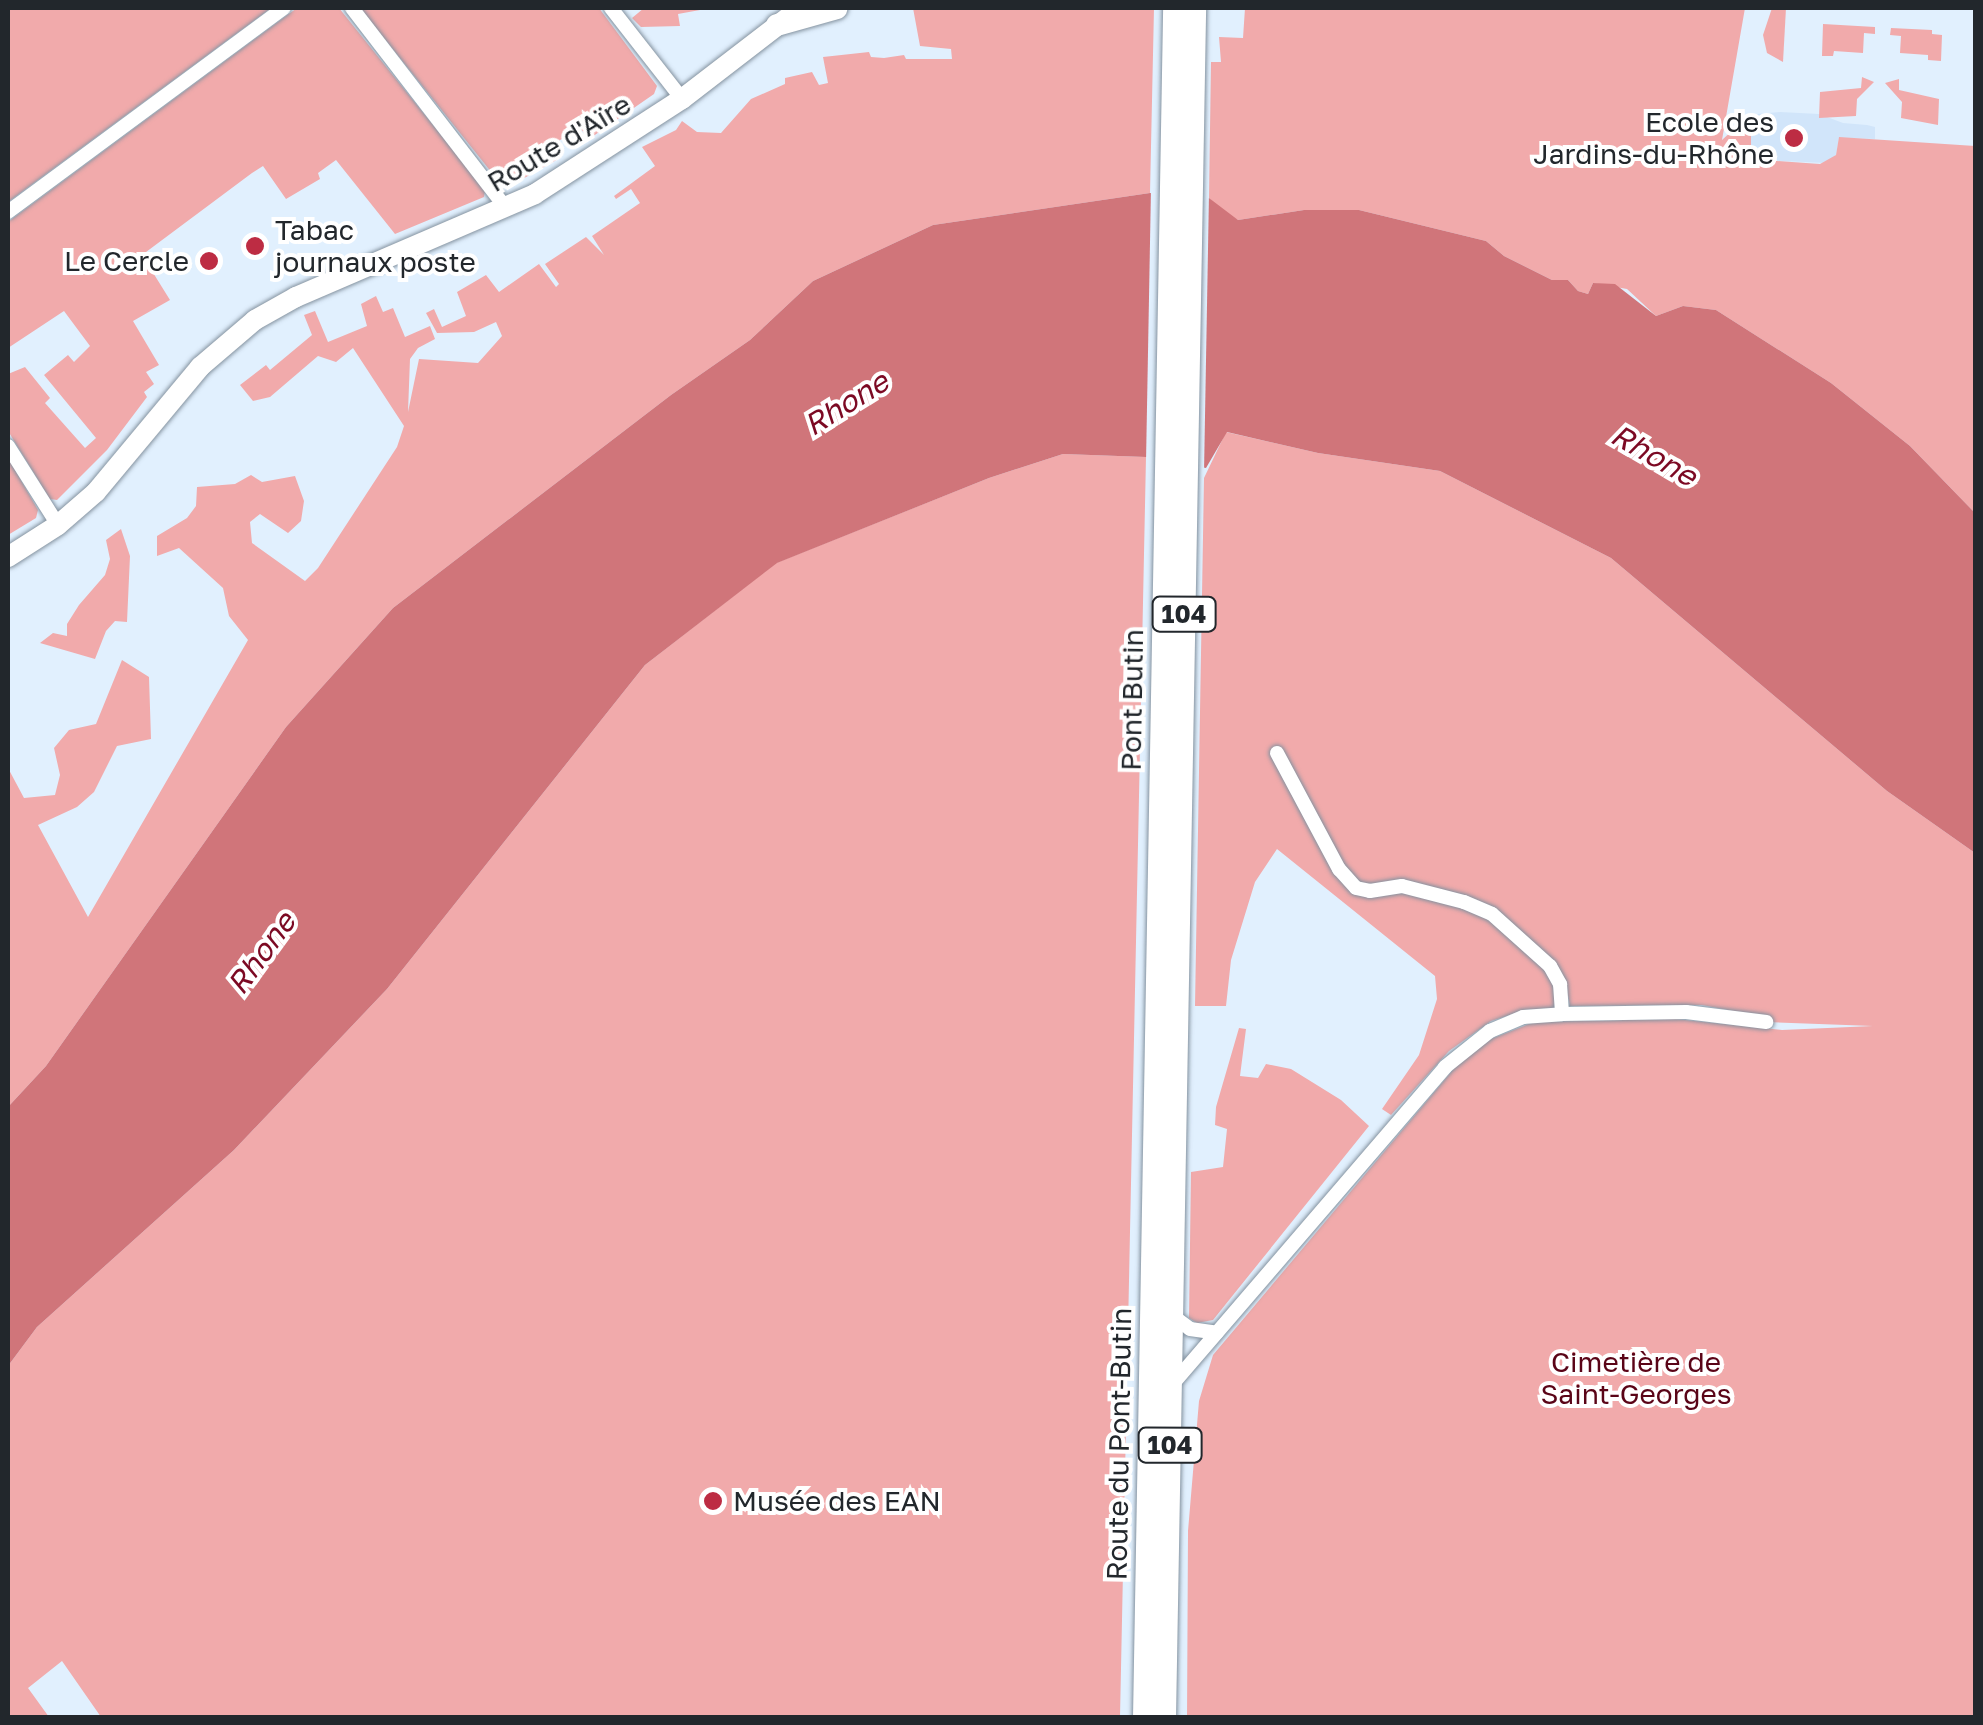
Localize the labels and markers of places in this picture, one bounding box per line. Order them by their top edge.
place label: Ecole des Jardins-du-Rhône [1533,105,1774,171]
marker: Ecole des Jardins-du-Rhône [1783,127,1805,149]
place label: Tabac journaux poste [275,213,476,279]
marker: Tabac journaux poste [244,235,266,257]
place label: Le Cercle [64,244,189,278]
marker: Le Cercle [198,250,220,272]
place label: Musée des EAN [733,1484,941,1518]
marker: Musée des EAN [702,1490,724,1512]

